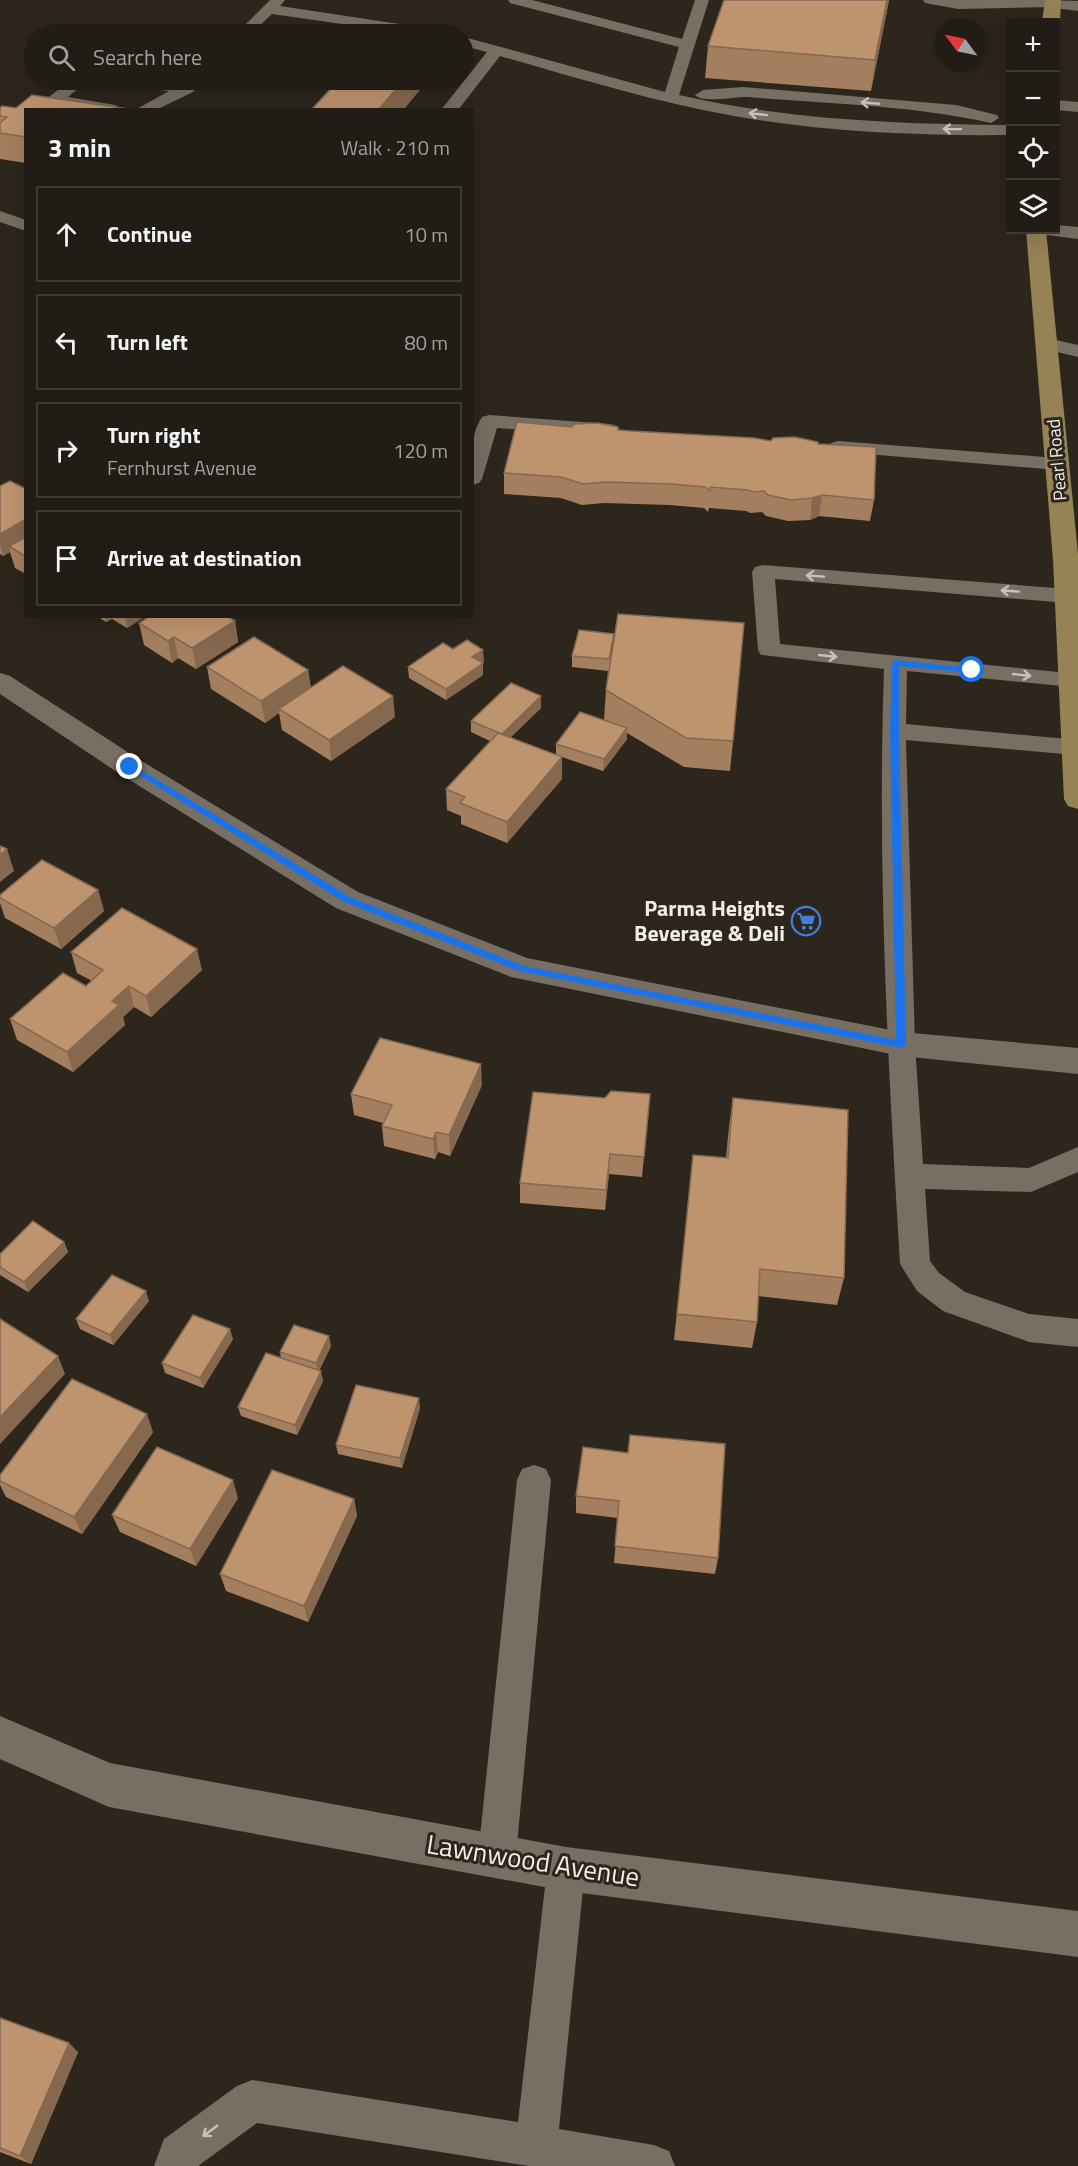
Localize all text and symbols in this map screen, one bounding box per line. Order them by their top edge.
north arrow [934,18,988,72]
map controls [1006,18,1060,234]
button: + [1006,18,1060,72]
search box [24,24,474,90]
text: Search here [93,40,202,74]
icon: search [45,41,78,74]
button: − [1006,72,1060,126]
one-way arrow [860,97,880,108]
one-way arrow [748,109,768,120]
one-way arrow [943,124,963,135]
button: locate [1006,126,1060,180]
text: 3 min [48,128,111,167]
text: Walk · 210 m [341,132,450,163]
button: layers [1006,180,1060,234]
text: Continue [107,217,192,251]
icon: ahead [50,218,83,251]
text: 10 m [404,219,448,250]
text: Turn left [107,325,188,359]
icon: left [50,326,83,359]
text: 80 m [404,327,448,358]
text: Turn right [107,418,201,452]
street label: Pearl Road [1039,418,1074,502]
icon: right [50,434,83,467]
text: 120 m [393,435,448,466]
text: Fernhurst Avenue [107,452,256,483]
text: Arrive at destination [107,541,302,575]
icon: arrive [50,542,83,575]
one-way arrow [806,571,826,582]
one-way arrow [1000,586,1020,597]
one-way arrow [817,651,837,662]
route start [958,656,984,682]
one-way arrow [1011,670,1031,681]
route end [116,753,142,779]
place label: Parma Heights Beverage & Deli [634,891,785,950]
supermarket icon: Parma Heights Beverage & Deli [790,905,822,937]
street label: Lawnwood Avenue [424,1822,643,1897]
one-way arrow [203,2125,219,2137]

